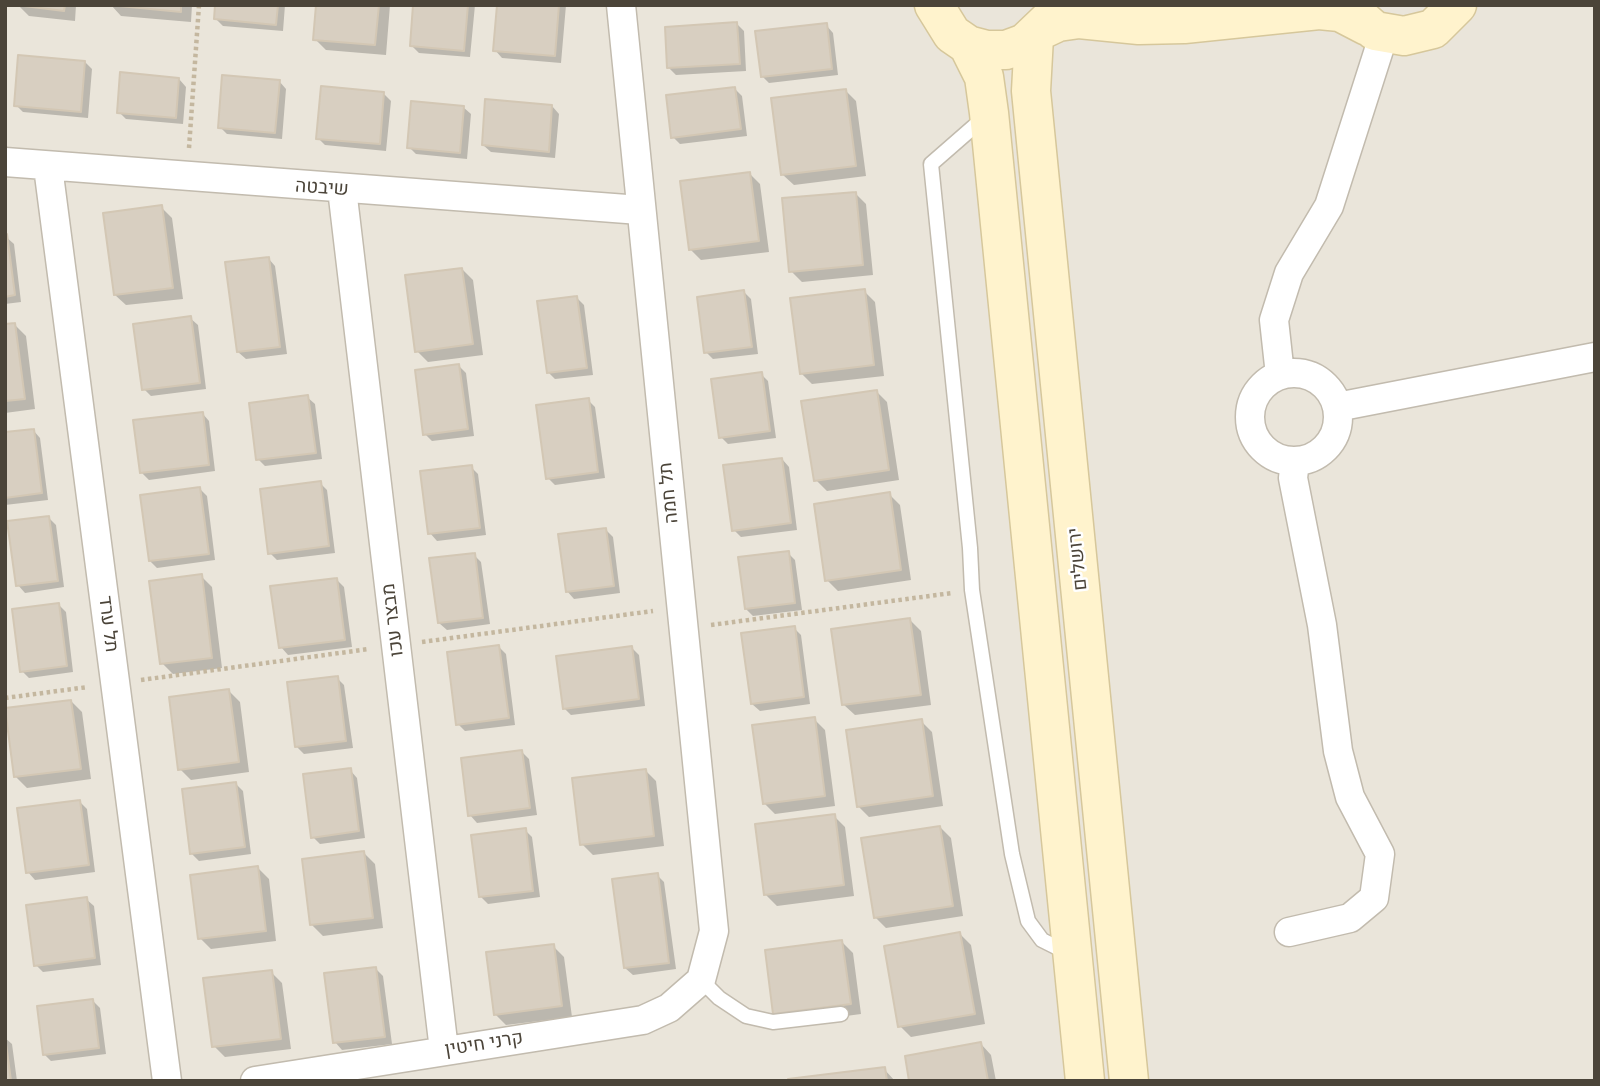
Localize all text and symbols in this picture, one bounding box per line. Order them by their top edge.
street label: שיבטה [294,175,350,201]
street label: תל חמה [654,461,684,525]
street label: ירושלים [1063,526,1093,592]
street label: מבצר עכו [377,582,409,658]
street label: תל ערד [93,594,123,654]
street label: קרני חיטין [443,1027,525,1061]

